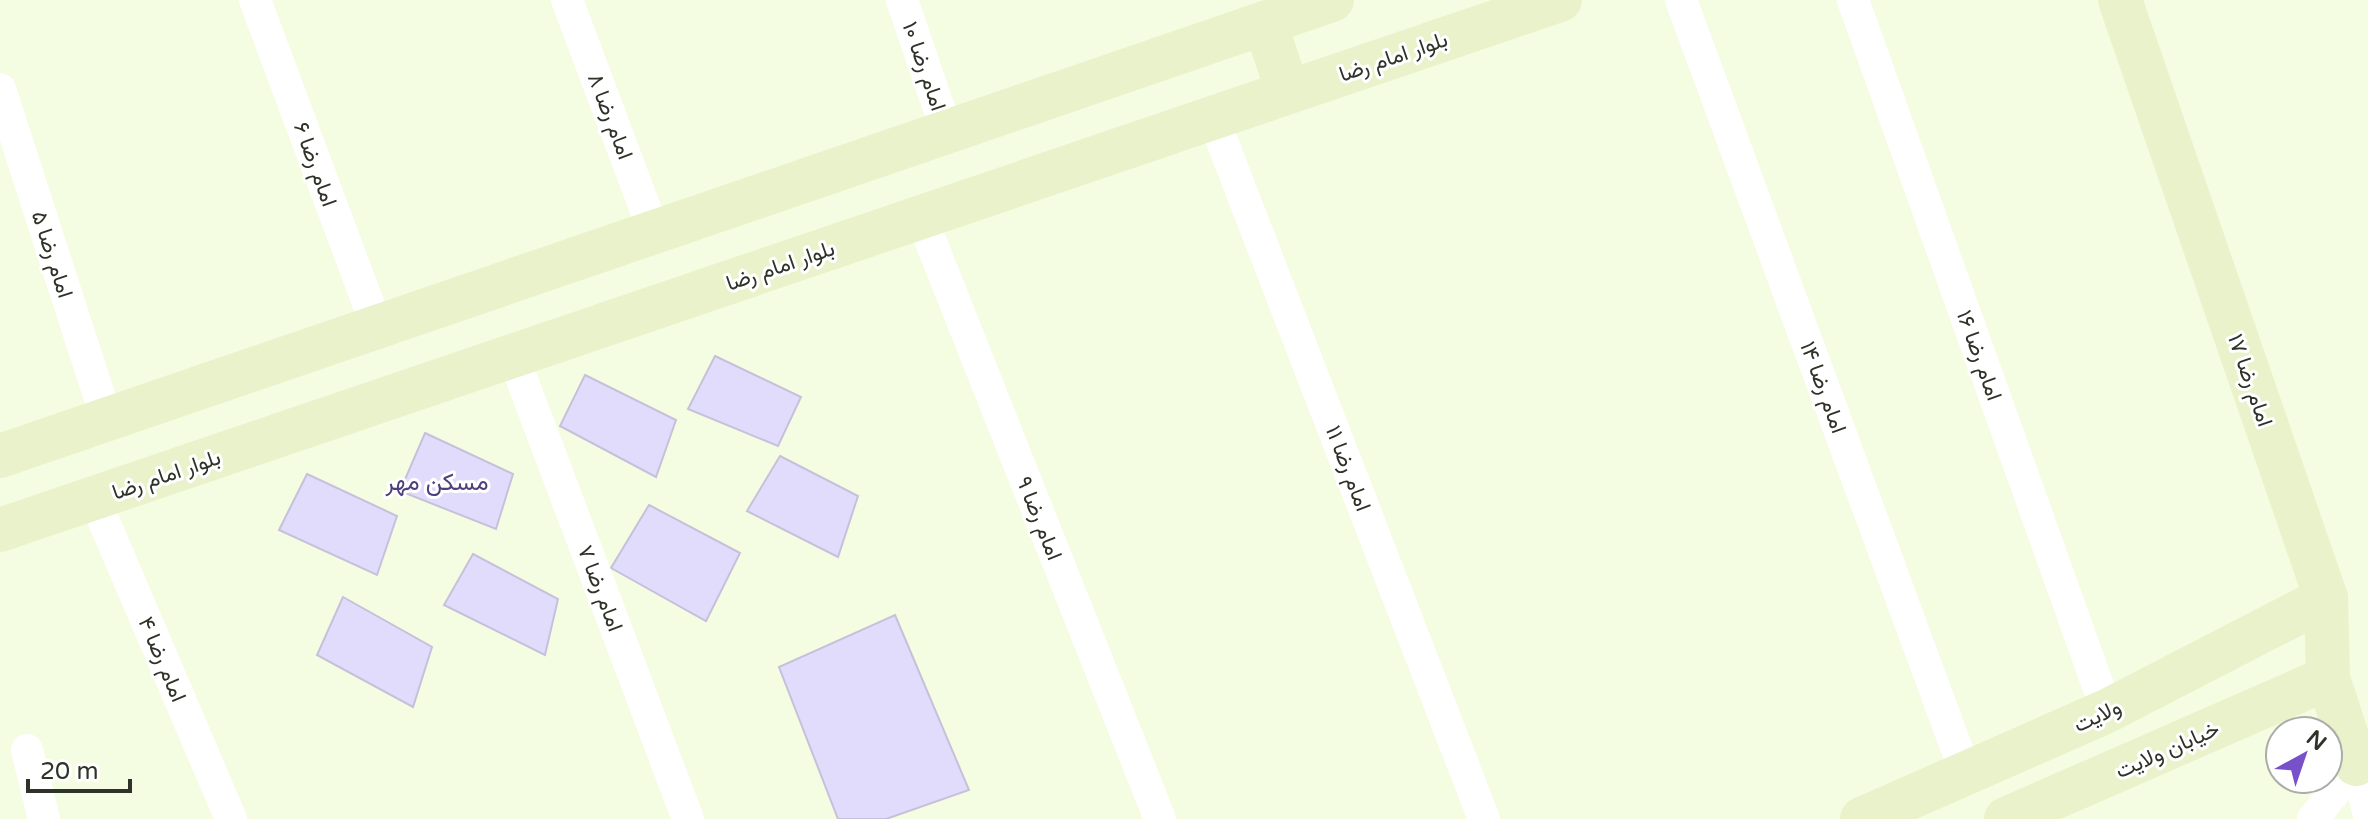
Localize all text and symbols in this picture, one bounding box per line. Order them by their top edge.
street label: امام رضا ۱۰ [896,18,951,115]
street label: بلوار امام رضا [1336,26,1451,89]
street label: امام رضا ۸ [581,70,638,163]
street label: امام رضا ۶ [287,119,342,210]
street label: امام رضا ۵ [25,207,78,301]
street label: بلوار امام رضا [723,235,838,298]
street label: امام رضا ۱۶ [1950,307,2007,404]
street label: امام رضا ۱۷ [2221,331,2278,430]
street label: امام رضا ۱۴ [1793,338,1852,437]
street label: امام رضا ۱۱ [1319,422,1376,515]
street label: بلوار امام رضا [109,444,224,507]
district label: مسکن مهر [385,468,488,497]
street label: امام رضا ۹ [1010,473,1068,564]
street label: امام رضا ۷ [571,542,628,635]
street label: امام رضا ۴ [132,613,192,706]
street label: ولایت [2069,694,2125,738]
street label: خیابان ولایت [2111,715,2223,784]
north arrow [2264,715,2344,795]
text: N [2301,725,2331,756]
scale bar [28,743,130,793]
text: 20 m [40,757,98,786]

